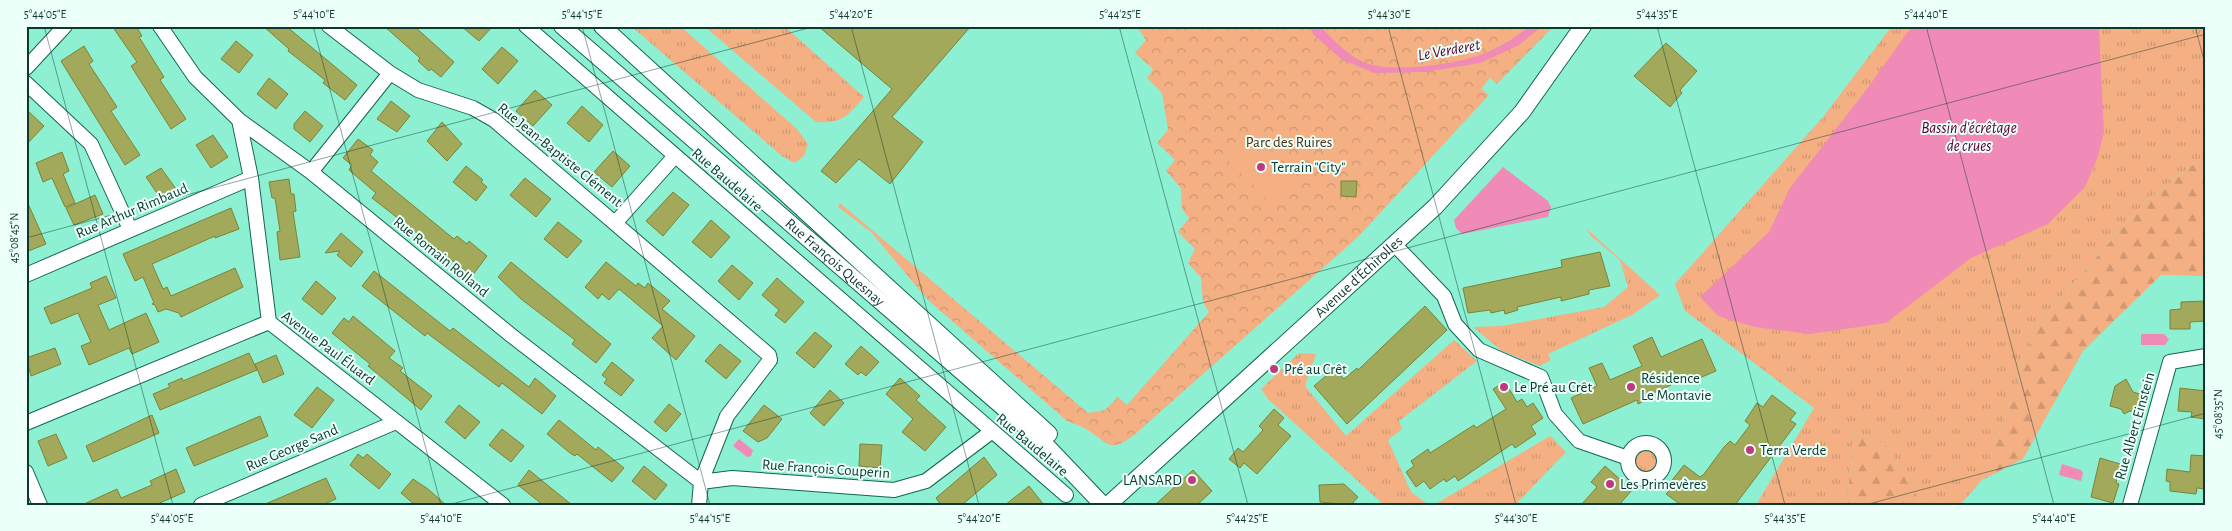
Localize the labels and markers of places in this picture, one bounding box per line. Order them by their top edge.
place label: Terrain "City" [1271,160,1345,175]
marker: Terrain "City" [1255,161,1267,173]
place label: Pré au Crêt [1284,362,1347,377]
marker: Pré au Crêt [1268,363,1280,375]
place label: Résidence Le Montavie [1641,371,1711,403]
place label: Le Pré au Crêt [1514,380,1593,395]
marker: Le Pré au Crêt [1498,381,1510,393]
marker: Résidence Le Montavie [1625,381,1637,393]
place label: Terra Verde [1760,443,1827,458]
marker: Terra Verde [1744,444,1756,456]
place label: LANSARD [1123,473,1182,488]
marker: LANSARD [1186,474,1198,486]
place label: Les Primevères [1620,477,1706,492]
marker: Les Primevères [1604,478,1616,490]

